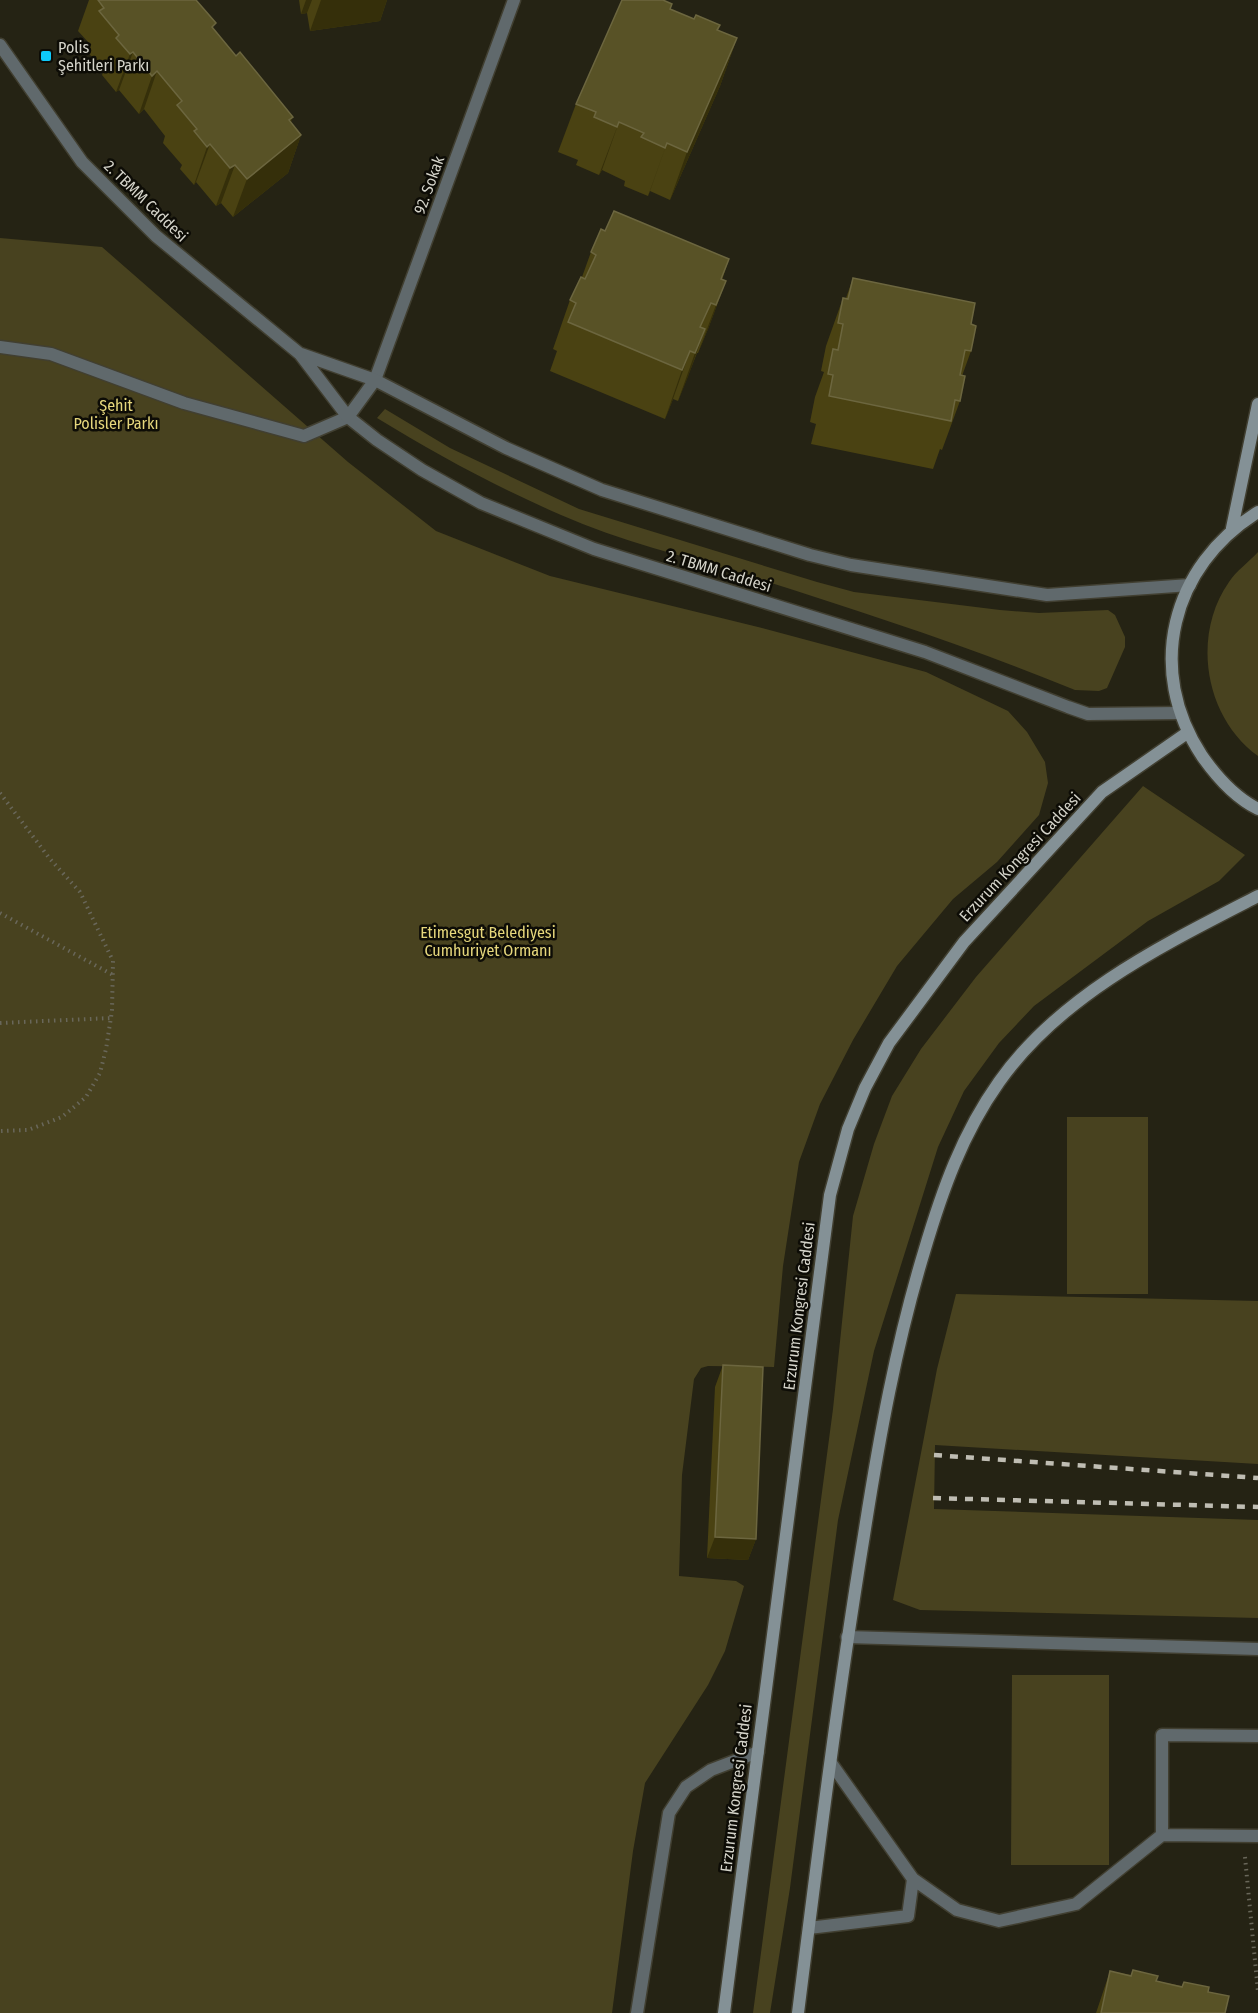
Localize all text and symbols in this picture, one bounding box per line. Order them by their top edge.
place label: Polis Şehitleri Parkı [58,38,149,75]
marker: Polis Şehitleri Parkı [39,49,53,63]
street label: 92. Sokak [410,153,448,217]
street label: 2. TBMM Caddesi [100,156,192,246]
park label: Şehit Polisler Parkı [73,396,159,433]
street label: 2. TBMM Caddesi [664,546,774,596]
street label: Erzurum Kongresi Caddesi [955,789,1085,925]
park label: Etimesgut Belediyesi Cumhuriyet Ormanı [420,923,556,960]
street label: Erzurum Kongresi Caddesi [779,1221,819,1391]
street label: Erzurum Kongresi Caddesi [716,1703,756,1873]

